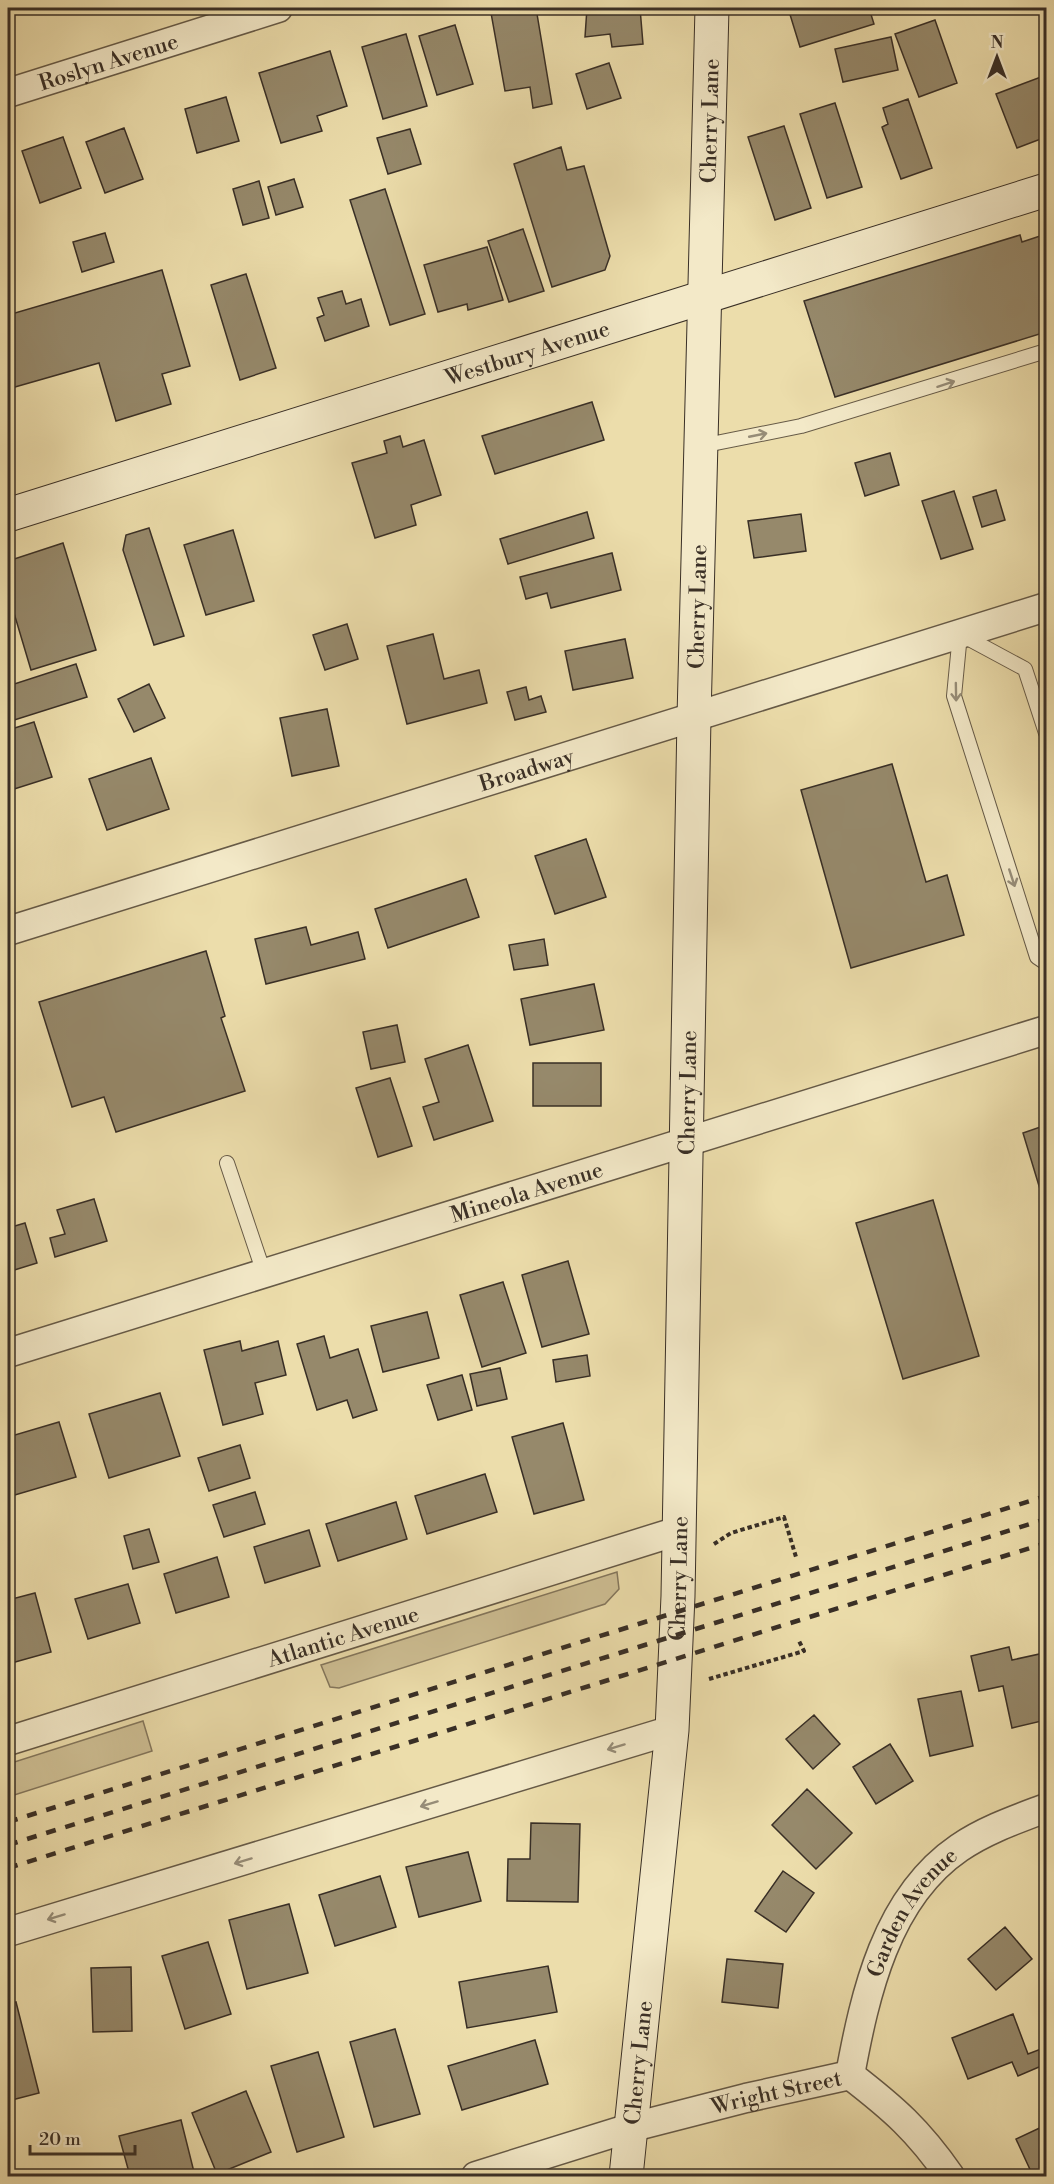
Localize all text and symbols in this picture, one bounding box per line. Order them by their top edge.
north arrow [967,27,1027,87]
street label: Roslyn Avenue [36,28,182,97]
text: N [991,33,1004,53]
street label: Cherry Lane [696,58,726,184]
street label: Westbury Avenue [441,315,613,393]
one-way arrow [936,377,955,388]
one-way arrow [748,429,768,440]
street label: Cherry Lane [683,544,713,669]
one-way arrow [950,682,961,701]
street label: Broadway [475,743,578,798]
one-way arrow [1007,868,1018,887]
street label: Cherry Lane [674,1030,703,1155]
street label: Mineola Avenue [447,1157,606,1229]
street label: Cherry Lane [664,1516,694,1642]
street label: Atlantic Avenue [263,1601,422,1674]
one-way arrow [607,1742,626,1753]
one-way arrow [420,1799,439,1810]
street label: Garden Avenue [862,1842,963,1981]
one-way arrow [233,1856,252,1867]
one-way arrow [47,1913,66,1924]
street label: Cherry Lane [619,1999,659,2126]
street label: Wright Street [708,2065,845,2122]
scale bar [30,2118,135,2156]
text: 20 m [39,2128,81,2151]

